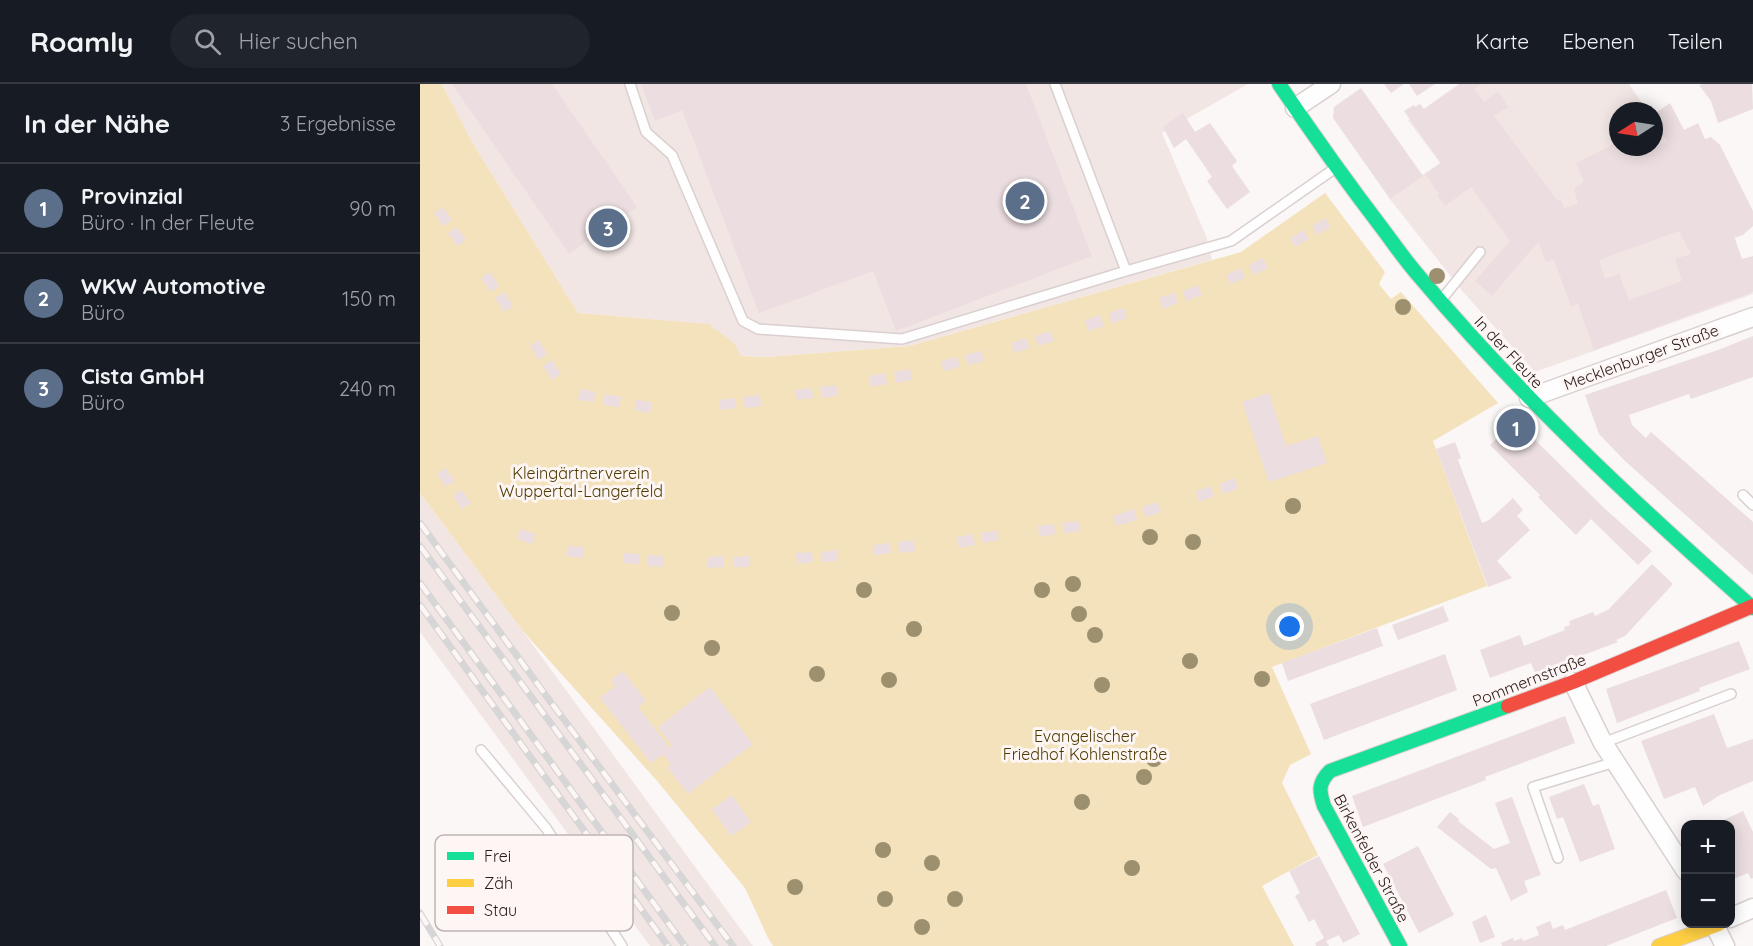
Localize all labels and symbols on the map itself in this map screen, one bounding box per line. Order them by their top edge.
north arrow [1609,102,1663,156]
pin: 2 [1006,178,1044,224]
pin: 3 [588,206,627,250]
street label: In der Fleute [1470,312,1548,392]
street label: Mecklenburger Straße [1561,320,1721,394]
pin: 1 [1496,406,1536,450]
park label: Kleingärtnerverein Wuppertal-Langerfeld [499,463,663,501]
your location [1275,612,1304,641]
street label: Pommernstraße [1469,649,1589,711]
park label: Evangelischer Friedhof Kohlenstraße [1003,726,1167,764]
street label: Birkenfelder Straße [1330,790,1414,926]
legend [435,835,633,931]
text: Frei [484,846,511,866]
text: Zäh [484,873,513,893]
text: Stau [484,900,517,920]

